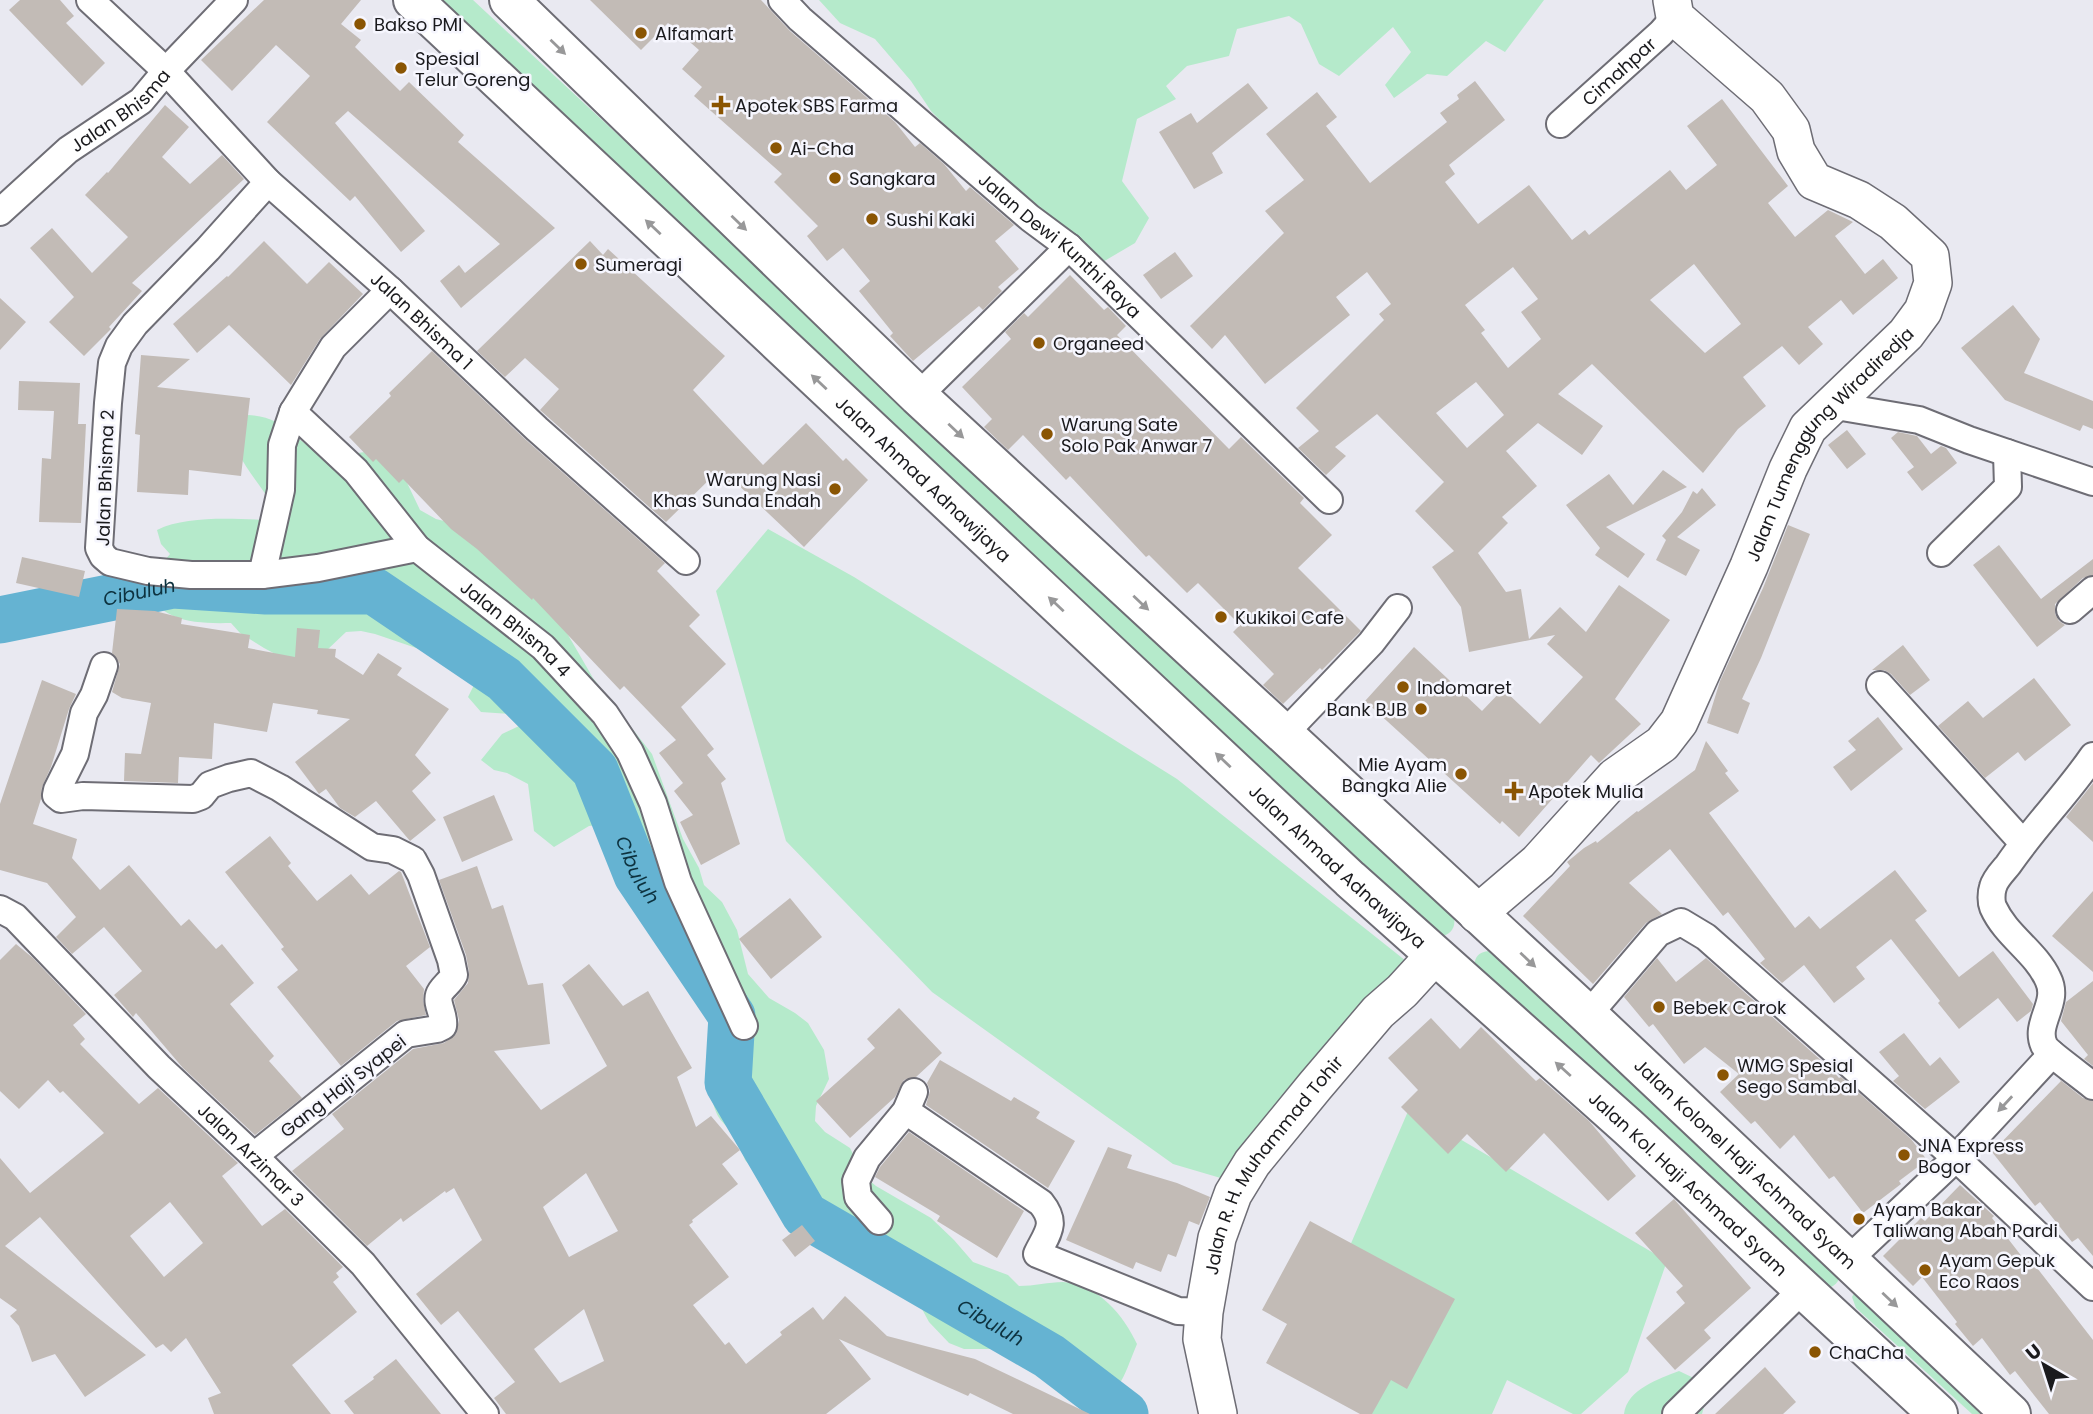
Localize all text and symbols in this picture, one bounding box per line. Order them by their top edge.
place label: Bakso PMI [374,12,463,37]
marker: Bakso PMI [352,16,368,32]
place label: Alfamart [655,21,734,46]
marker: Alfamart [633,25,649,41]
street label: Cimahpar [1576,31,1661,111]
one-way arrow [549,39,566,55]
place label: Spesial Telur Goreng [415,46,530,92]
marker: Spesial Telur Goreng [393,60,409,76]
street label: Jalan Bhisma [65,63,176,158]
place label: Apotek SBS Farma [735,93,898,118]
marker: Apotek SBS Farma [713,97,729,113]
place label: Ai-Cha [790,136,854,161]
marker: Ai-Cha [768,140,784,156]
place label: Sangkara [849,166,936,191]
street label: Jalan Dewi Kunthi Raya [973,167,1147,323]
marker: Sangkara [827,170,843,186]
place label: Sushi Kaki [886,207,975,232]
marker: Sushi Kaki [864,211,880,227]
one-way arrow [730,214,747,230]
one-way arrow [645,219,662,235]
place label: Sumeragi [595,252,682,277]
marker: Sumeragi [573,256,589,272]
street label: Jalan Bhisma 1 [365,266,479,375]
street label: Jalan Tumenggung Wiradiredja [1740,321,1919,565]
place label: Organeed [1053,331,1144,356]
marker: Organeed [1031,335,1047,351]
one-way arrow [810,374,828,390]
street label: Jalan Ahmad Adnawijaya [830,390,1017,567]
street label: Jalan Bhisma 2 [90,409,120,547]
place label: Warung Sate Solo Pak Anwar 7 [1061,412,1213,458]
one-way arrow [947,423,964,439]
marker: Warung Sate Solo Pak Anwar 7 [1039,426,1055,442]
place label: Warung Nasi Khas Sunda Endah [653,467,821,513]
marker: Warung Nasi Khas Sunda Endah [827,481,843,497]
water label: Cibuluh [101,571,178,612]
street label: Jalan Bhisma 4 [455,574,577,682]
one-way arrow [1132,594,1149,610]
one-way arrow [1048,597,1065,613]
place label: Kukikoi Cafe [1235,605,1344,630]
marker: Kukikoi Cafe [1213,609,1229,625]
place label: Indomaret [1417,675,1512,700]
marker: Indomaret [1395,679,1411,695]
place label: Bank BJB [1327,697,1407,722]
marker: Bank BJB [1413,701,1429,717]
one-way arrow [1214,752,1231,768]
place label: Mie Ayam Bangka Alie [1342,752,1447,798]
marker: Mie Ayam Bangka Alie [1453,766,1469,782]
street label: Jalan Ahmad Adnawijaya [1244,778,1432,954]
place label: Apotek Mulia [1528,779,1644,804]
marker: Apotek Mulia [1506,783,1522,799]
water label: Cibuluh [609,832,666,909]
one-way arrow [1519,951,1536,967]
place label: Bebek Carok [1673,995,1787,1020]
marker: Bebek Carok [1651,999,1667,1015]
street label: Gang Haji Syapei [275,1029,411,1143]
street label: Jalan R. H. Muhammad Tohir [1198,1050,1348,1277]
street label: Jalan Kolonel Haji Achmad Syam [1629,1053,1862,1275]
place label: WMG Spesial Sego Sambal [1737,1053,1857,1099]
one-way arrow [1554,1061,1572,1077]
marker: WMG Spesial Sego Sambal [1715,1067,1731,1083]
street label: Jalan Kol. Haji Achmad Syam [1584,1085,1793,1281]
one-way arrow [1998,1095,2014,1112]
street label: Jalan Arzimar 3 [192,1097,310,1212]
place label: JNA Express Bogor [1918,1133,2024,1179]
marker: JNA Express Bogor [1896,1147,1912,1163]
place label: Ayam Bakar Taliwang Abah Pardi [1873,1197,2058,1243]
marker: Ayam Bakar Taliwang Abah Pardi [1851,1211,1867,1227]
place label: Ayam Gepuk Eco Raos [1939,1248,2056,1294]
marker: Ayam Gepuk Eco Raos [1917,1262,1933,1278]
water label: Cibuluh [952,1292,1029,1352]
one-way arrow [1881,1292,1898,1308]
north arrow [2009,1330,2079,1400]
text: U [2020,1337,2047,1367]
place label: ChaCha [1829,1340,1904,1365]
marker: ChaCha [1807,1344,1823,1360]

